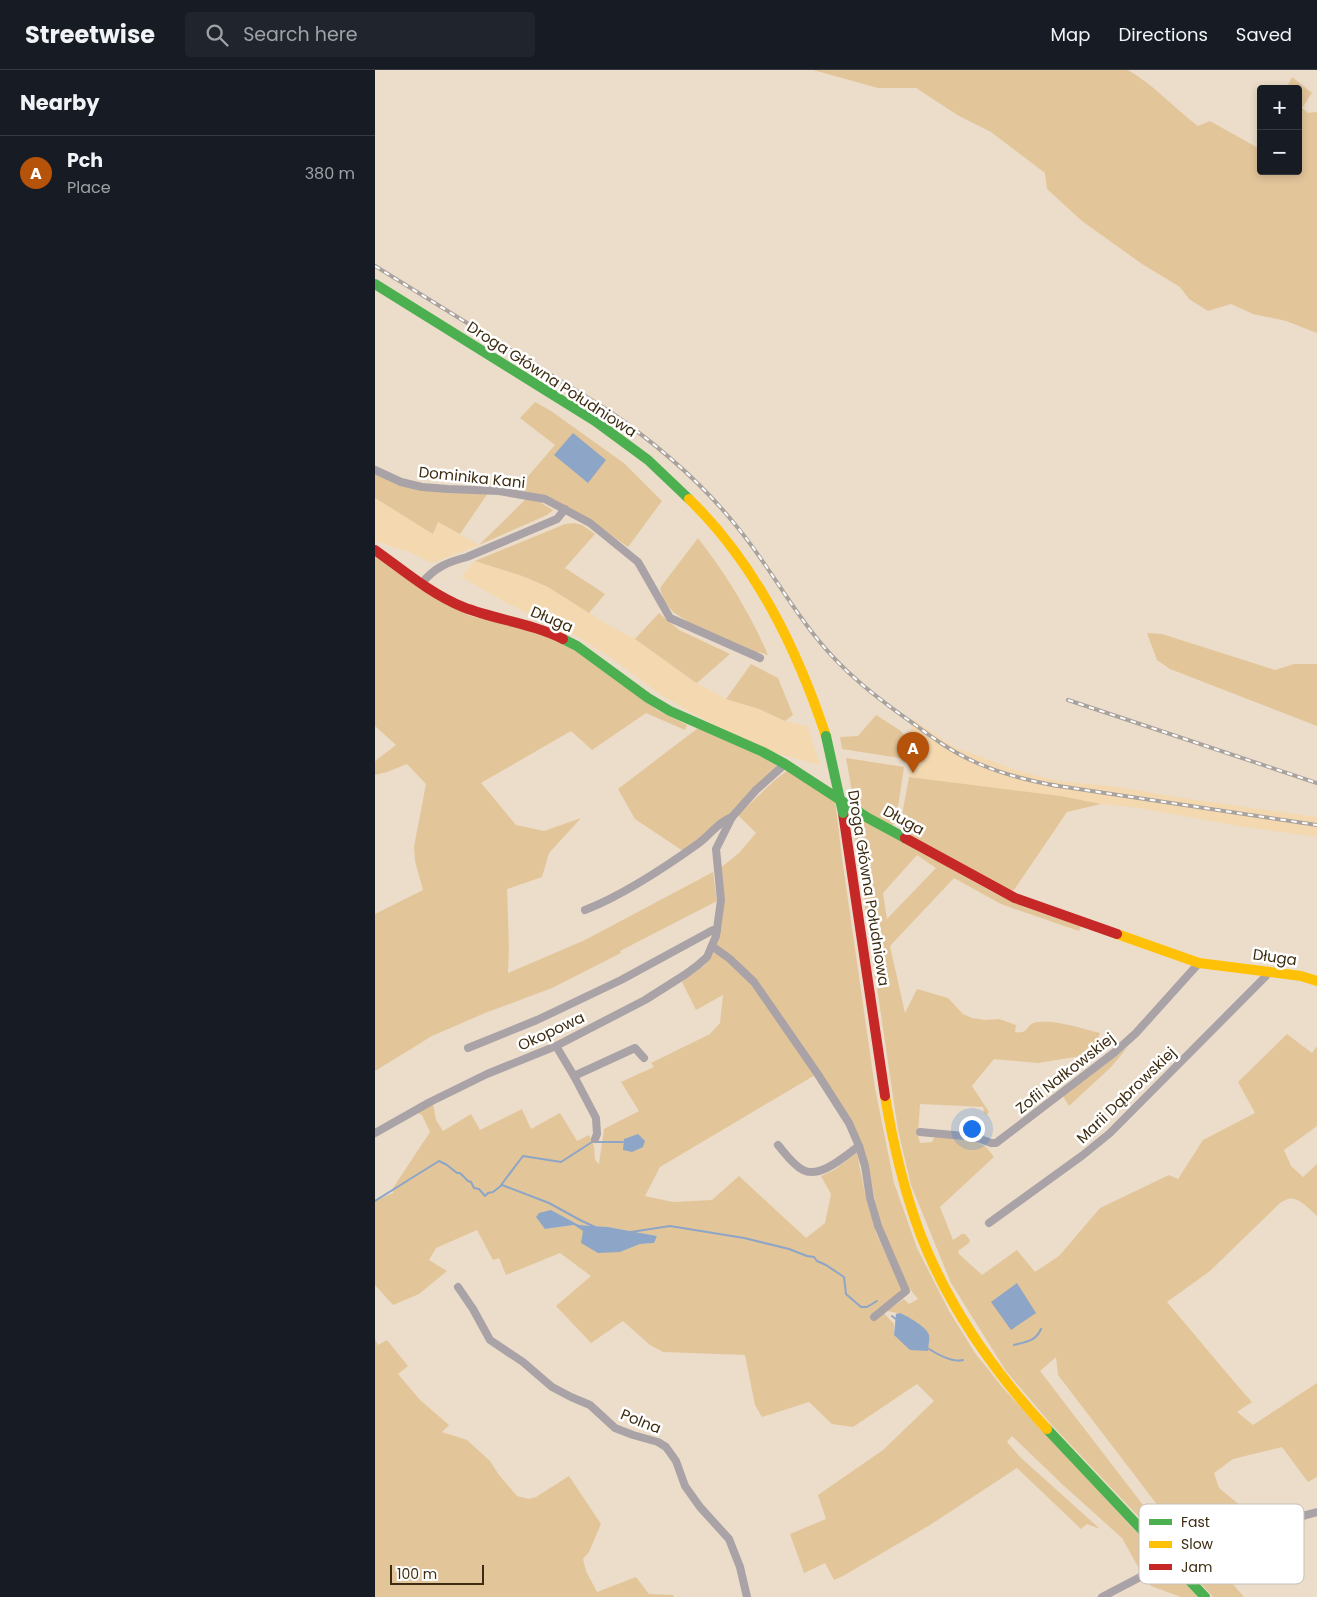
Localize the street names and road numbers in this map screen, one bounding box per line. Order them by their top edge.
street label: Droga Główna Południowa [463,316,641,442]
street label: Dominika Kani [418,461,526,493]
street label: Długa [528,601,576,637]
street label: Droga Główna Południowa [843,788,895,988]
street label: Długa [880,800,928,840]
street label: Długa [1252,944,1298,970]
street label: Okopowa [514,1006,588,1056]
street label: Zofii Nałkowskiej [1011,1028,1119,1118]
street label: Marii Dąbrowskiej [1072,1042,1180,1148]
street label: Polna [618,1403,664,1439]

